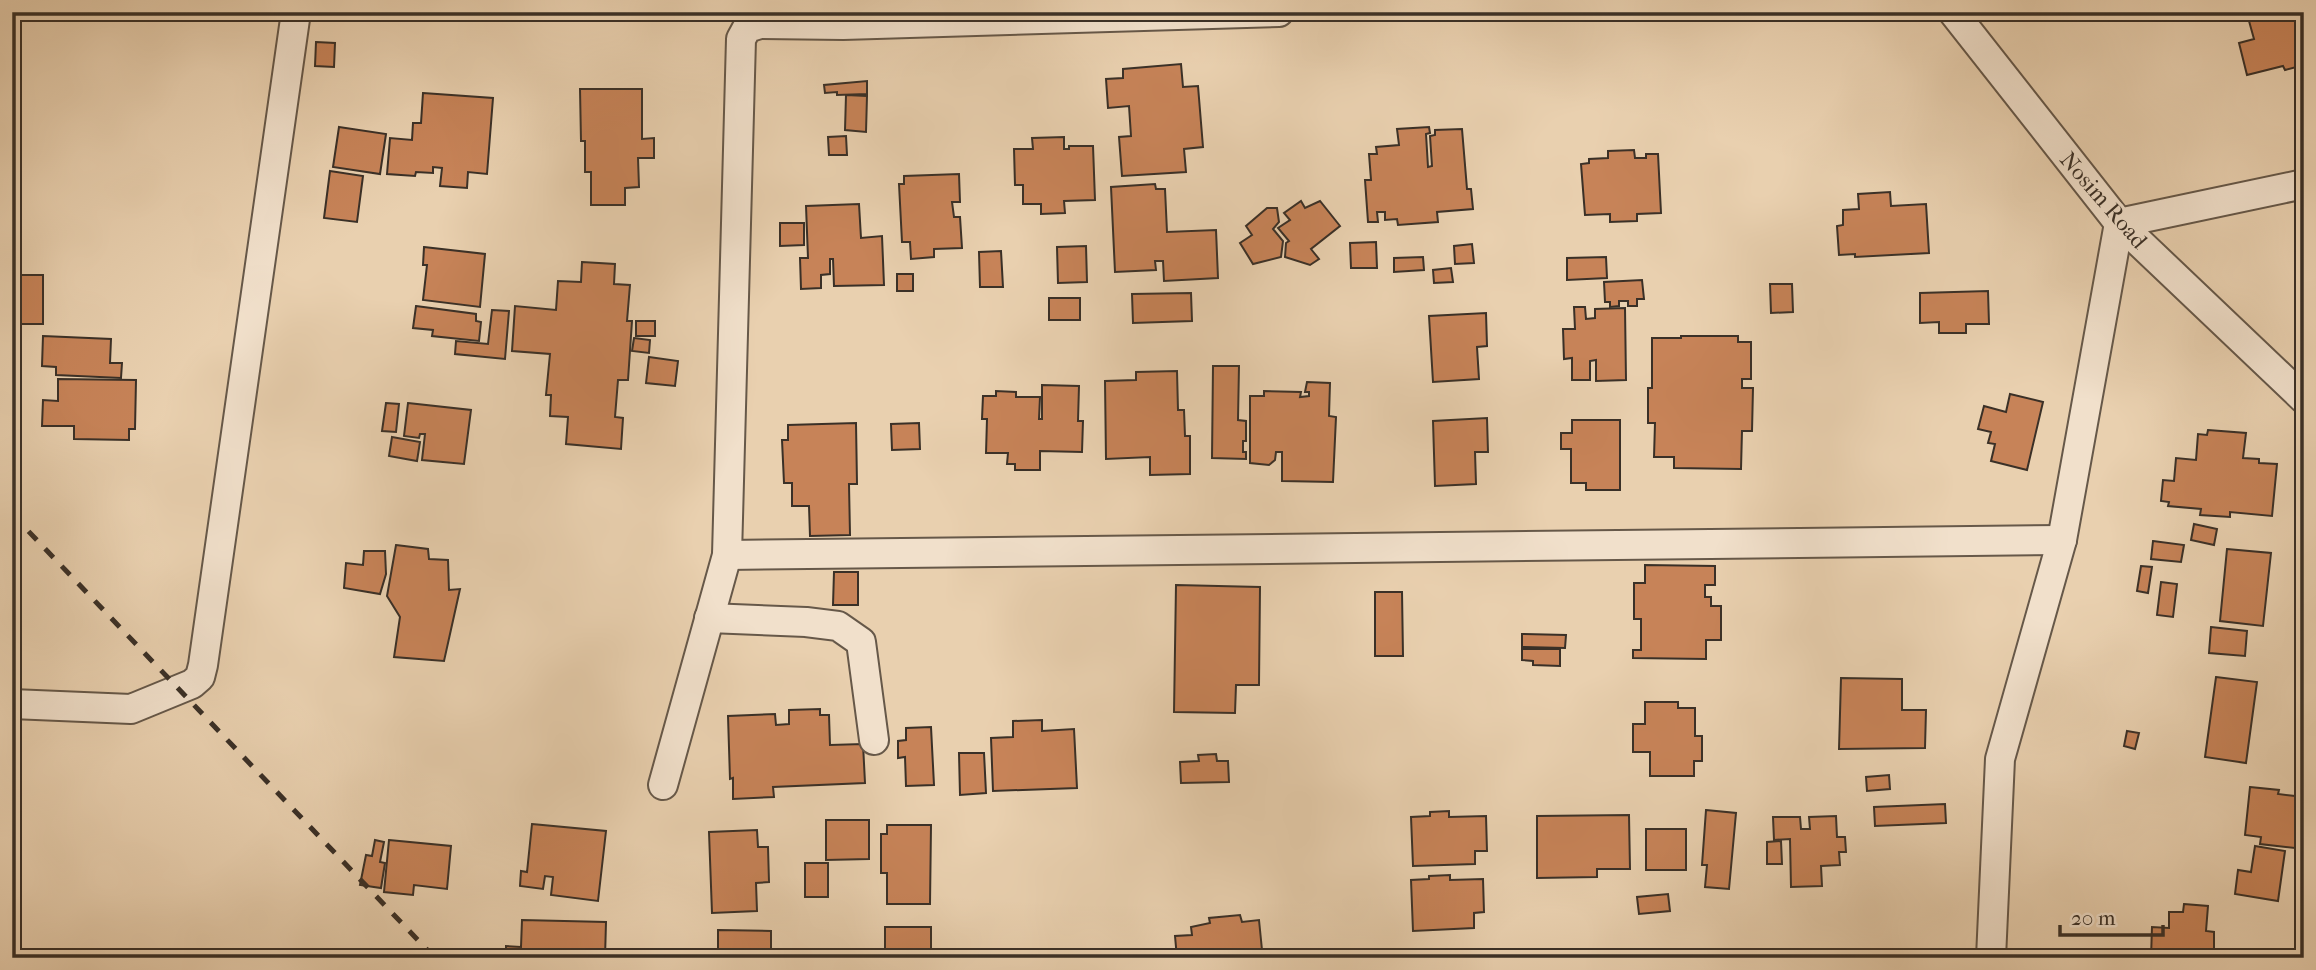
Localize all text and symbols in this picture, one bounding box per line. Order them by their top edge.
street label: Nosim Road [2054,146,2153,255]
scale bar [2060,893,2164,937]
text: 20 m [2071,906,2116,930]

